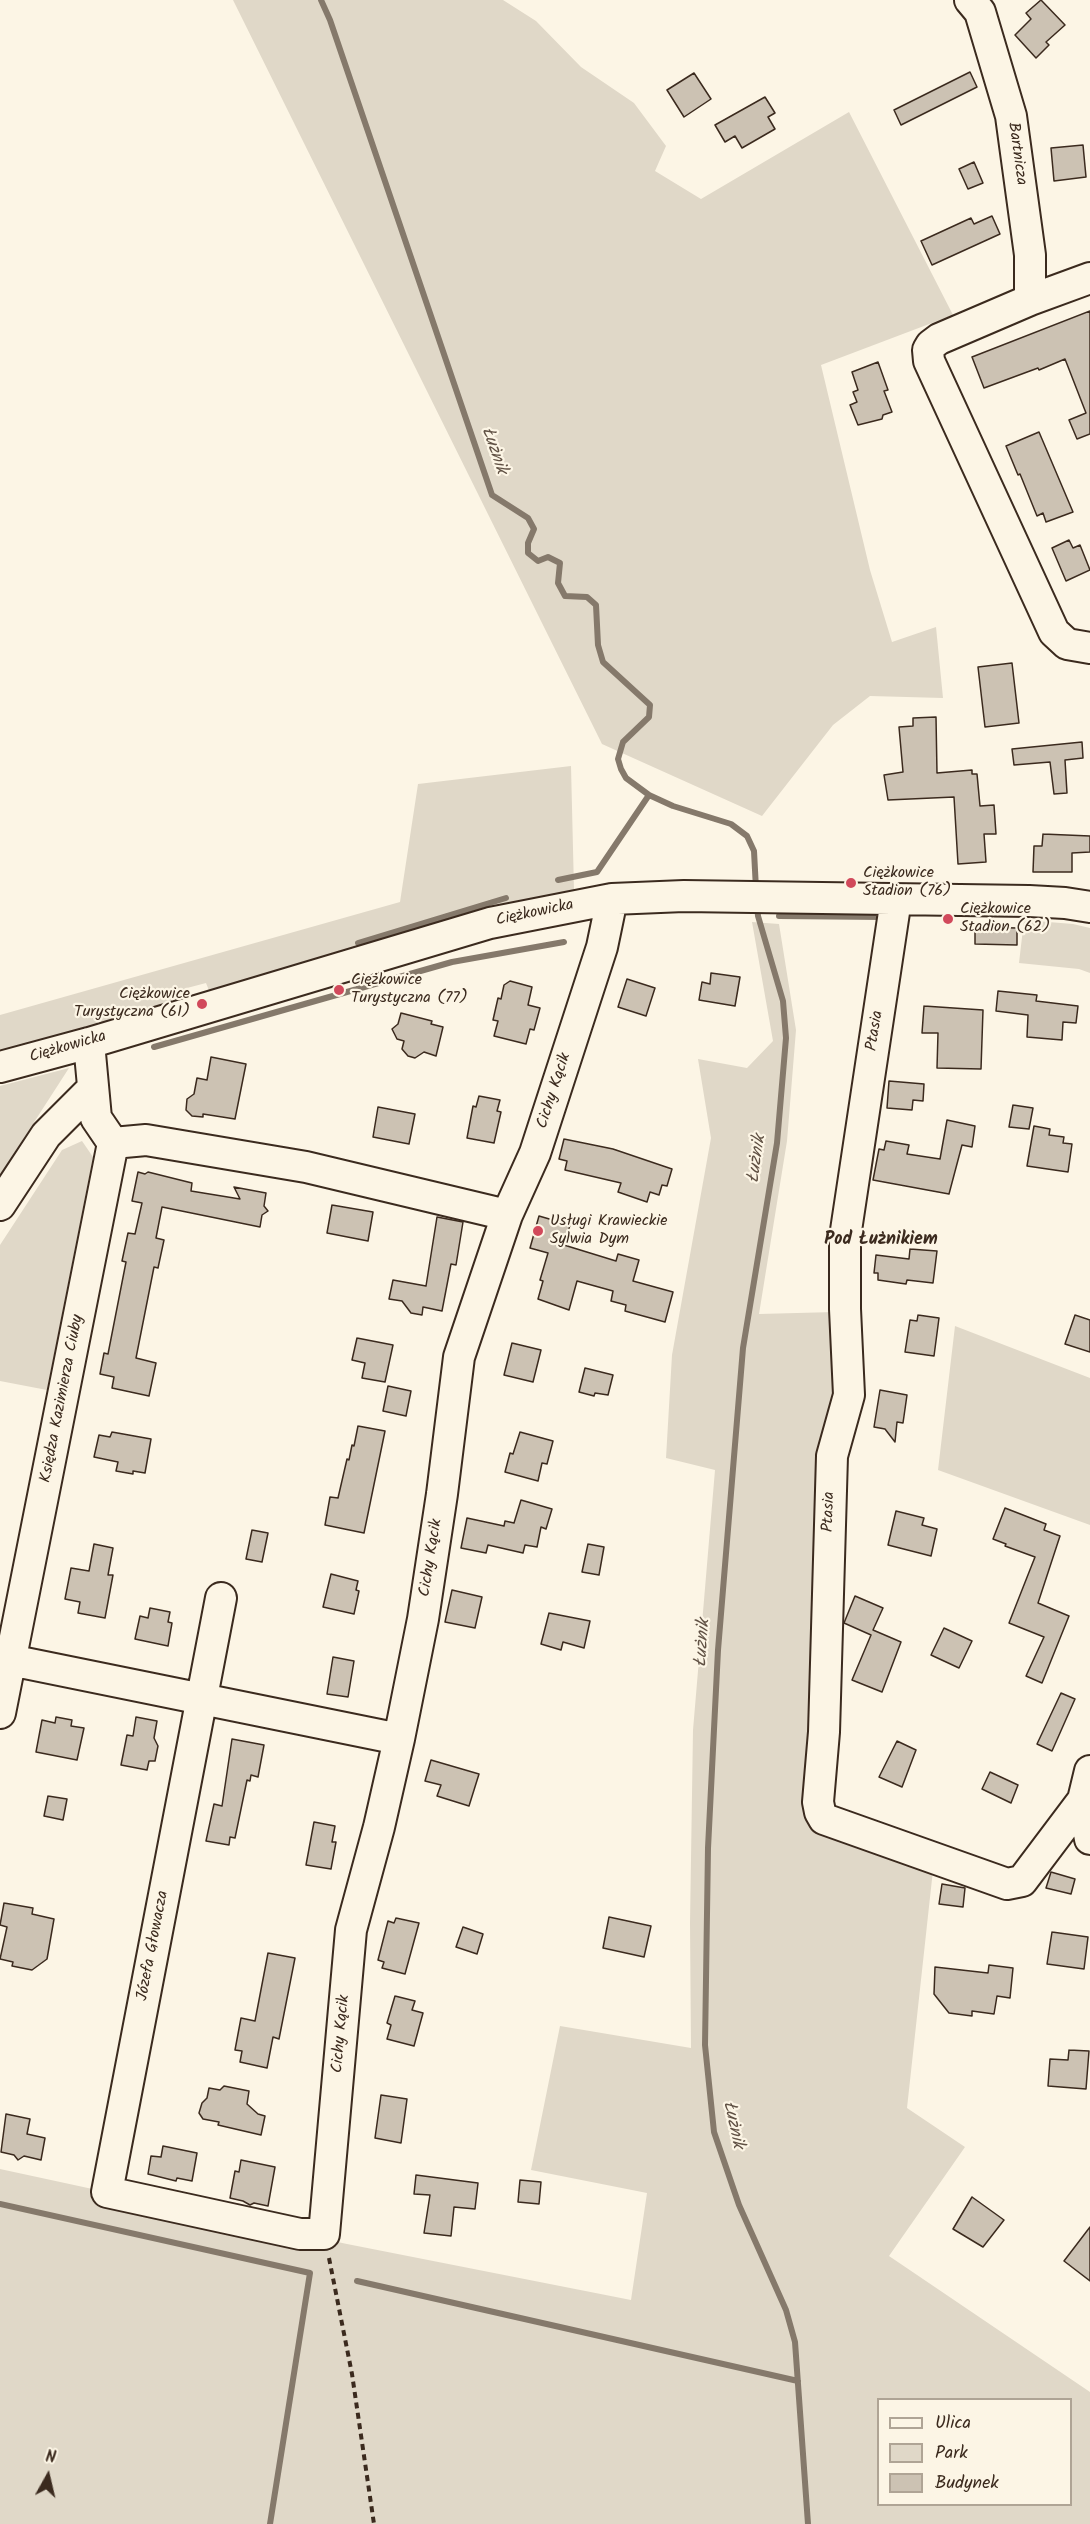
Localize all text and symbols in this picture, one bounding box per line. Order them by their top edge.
street label: Bartnicza [1002,121,1030,187]
water label: Łużnik [475,425,511,477]
place label: Ciężkowice Stadion (76) [863,864,951,902]
marker: Ciężkowice Stadion (76) [844,876,858,890]
street label: Ciężkowicka [494,896,576,932]
place label: Ciężkowice Stadion (62) [960,900,1050,938]
marker: Ciężkowice Stadion (62) [941,912,955,926]
place label: Ciężkowice Turystyczna (77) [351,971,468,1009]
marker: Ciężkowice Turystyczna (77) [332,983,346,997]
place label: Ciężkowice Turystyczna (61) [74,985,190,1023]
marker: Ciężkowice Turystyczna (61) [195,997,209,1011]
street label: Ptasia [863,1009,889,1053]
street label: Ciężkowicka [27,1028,109,1068]
street label: Cichy Kącik [534,1051,576,1131]
water label: Łużnik [744,1134,772,1184]
place label: Usługi Krawieckie Sylwia Dym [550,1212,667,1250]
marker: Usługi Krawieckie Sylwia Dym [531,1224,545,1238]
district label: Pod Łużnikiem [824,1230,938,1252]
street label: Księdza Kazimierza Ciuby [37,1313,89,1485]
street label: Ptasia [820,1491,840,1533]
street label: Cichy Kącik [416,1518,448,1598]
water label: Łużnik [692,1618,716,1668]
street label: Józefa Głowacza [134,1889,174,2003]
street label: Cichy Kącik [329,1994,355,2074]
water label: Łużnik [716,2099,748,2151]
legend [877,2398,1072,2506]
text: Ulica [935,2409,971,2438]
text: Park [935,2439,968,2468]
text: N [44,2445,57,2471]
north arrow [18,2446,78,2506]
text: Budynek [935,2469,999,2498]

